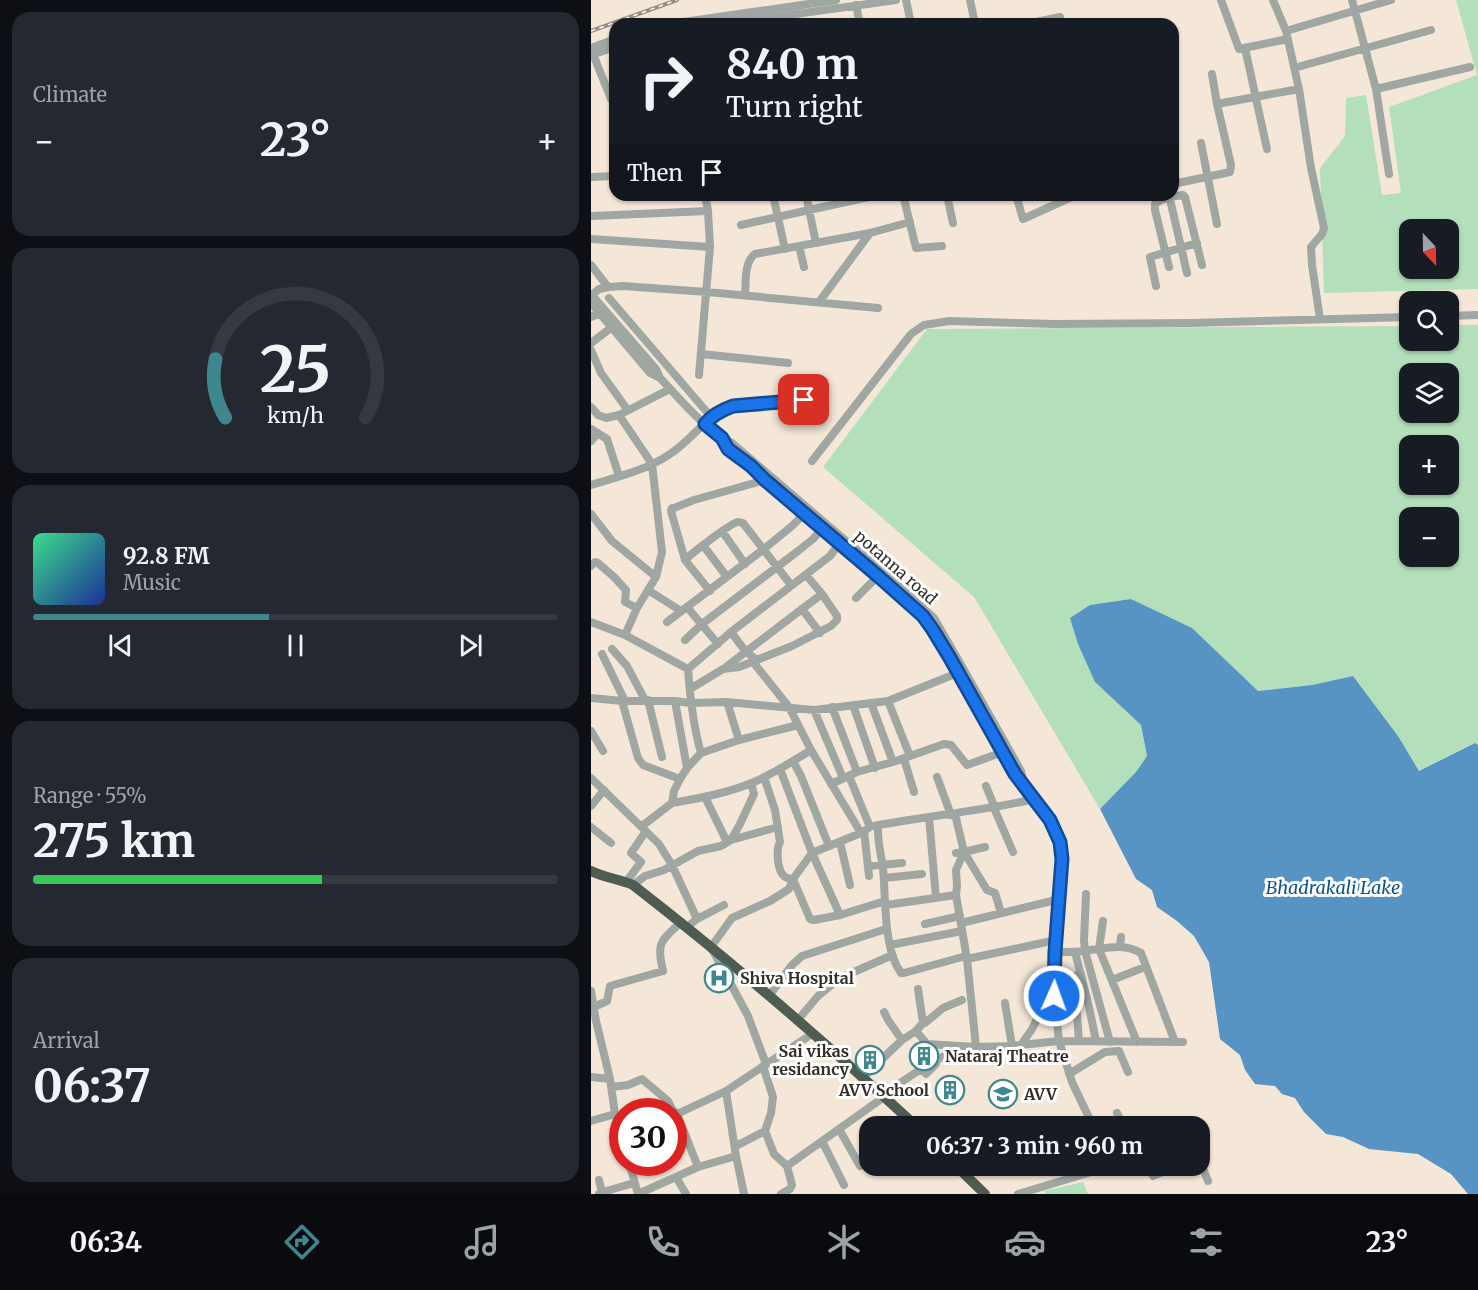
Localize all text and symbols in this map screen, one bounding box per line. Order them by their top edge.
text: 840 m [726,38,858,90]
icon: right [627,42,705,120]
text: Climate [33,82,107,107]
text: Turn right [726,90,863,124]
text: 23° [260,112,331,168]
text: − [33,121,55,162]
text: + [536,121,558,162]
icon: arrive [695,156,728,189]
text: Then [627,159,683,187]
north arrow [1399,219,1459,279]
map controls [1399,219,1459,567]
button: search [1399,291,1459,351]
text: 25 [260,331,331,409]
button: layers [1399,363,1459,423]
pin [778,374,829,425]
icon: arrive [787,383,820,416]
text: km/h [267,402,324,429]
button: + [1399,435,1459,495]
button: − [1399,507,1459,567]
street label: potanna road [851,526,942,608]
text: 92.8 FM [123,542,210,570]
text: Music [123,570,181,595]
icon: previous [104,629,137,662]
icon: pause [279,629,312,662]
icon: next [454,629,487,662]
text: Range · 55% [33,783,147,808]
text: 275 km [33,813,195,869]
water label: Bhadrakali Lake [1266,876,1400,899]
hospital icon: Shiva Hospital [703,962,735,994]
position arrow [1022,964,1086,1028]
place label: Shiva Hospital [740,968,854,988]
text: Arrival [33,1028,100,1053]
building icon: Nataraj Theatre [908,1040,940,1072]
place label: Sai vikas residancy [772,1041,850,1079]
building icon: Sai vikas residancy [854,1044,886,1076]
place label: Nataraj Theatre [945,1046,1069,1066]
text: 06:37 [33,1058,151,1114]
building icon: AVV School [934,1074,966,1106]
school or university icon: AVV [987,1078,1019,1110]
place label: AVV School [838,1080,929,1100]
place label: AVV [1023,1084,1058,1104]
speed limit sign: 30 [609,1098,687,1176]
text: 06:37 · 3 min · 960 m [926,1132,1143,1160]
icon: directions [281,1221,323,1263]
icon: music [461,1221,503,1263]
icon: phone [642,1221,684,1263]
icon: climate [823,1221,865,1263]
icon: car [1004,1221,1046,1263]
icon: filters [1185,1221,1227,1263]
text: 06:34 [69,1225,142,1259]
text: 23° [1366,1225,1409,1259]

